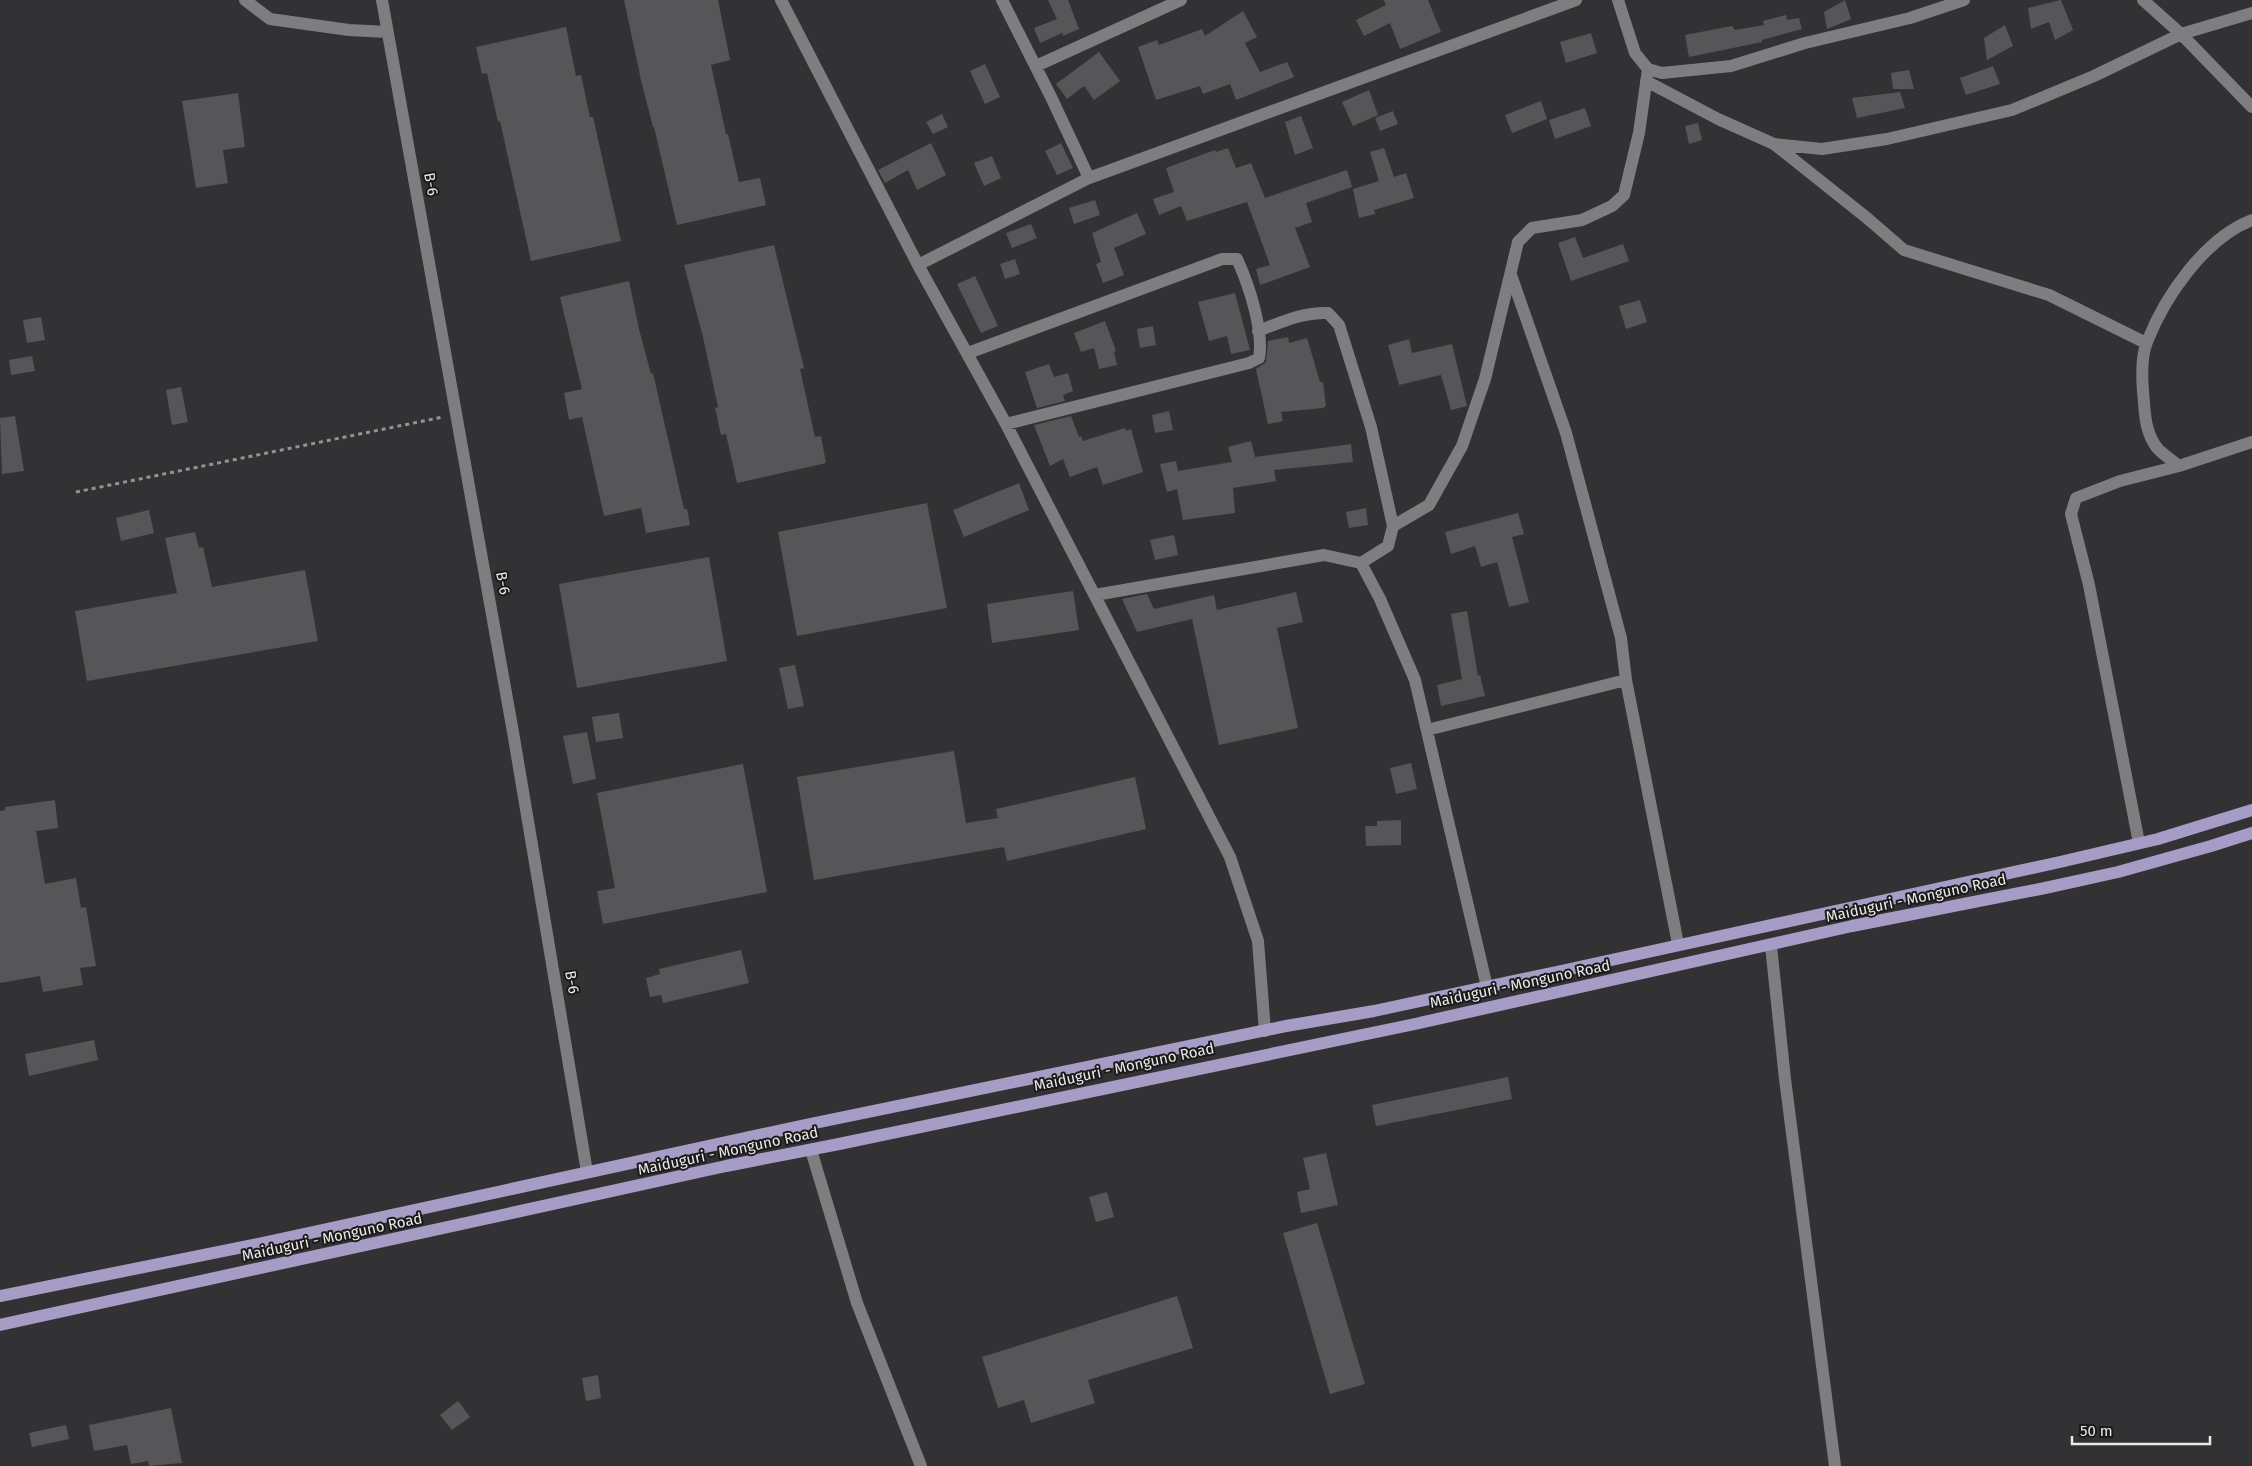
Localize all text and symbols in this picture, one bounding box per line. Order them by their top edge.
street label: B-6 [420,171,442,197]
street label: B-6 [492,570,514,596]
street label: Maiduguri - Monguno Road [1824,870,2008,926]
street label: Maiduguri - Monguno Road [1428,956,1612,1012]
street label: B-6 [561,969,583,995]
street label: Maiduguri - Monguno Road [1032,1039,1216,1095]
street label: Maiduguri - Monguno Road [636,1123,820,1179]
street label: Maiduguri - Monguno Road [240,1209,424,1265]
scale bar [2072,1414,2210,1446]
text: 50 m [2080,1422,2113,1440]

